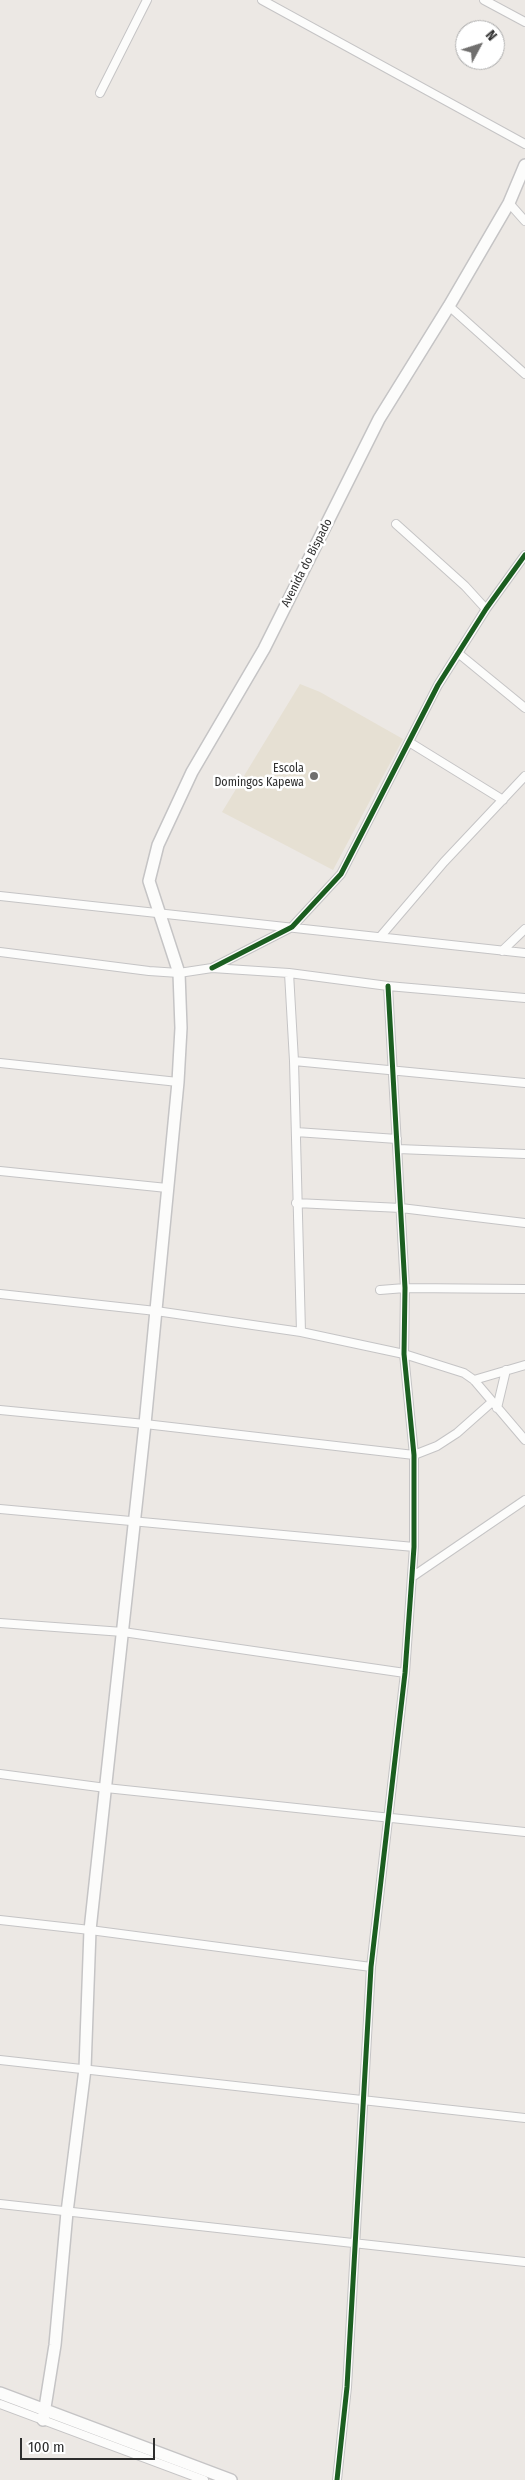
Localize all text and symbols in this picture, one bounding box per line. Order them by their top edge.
north arrow [455,20,505,70]
text: N [482,27,500,44]
street label: Avenida do Bispado [279,516,335,610]
place label: Escola Domingos Kapewa [214,762,304,790]
marker: Escola Domingos Kapewa [308,770,320,782]
scale bar [22,2428,158,2460]
text: 100 m [28,2438,65,2456]

